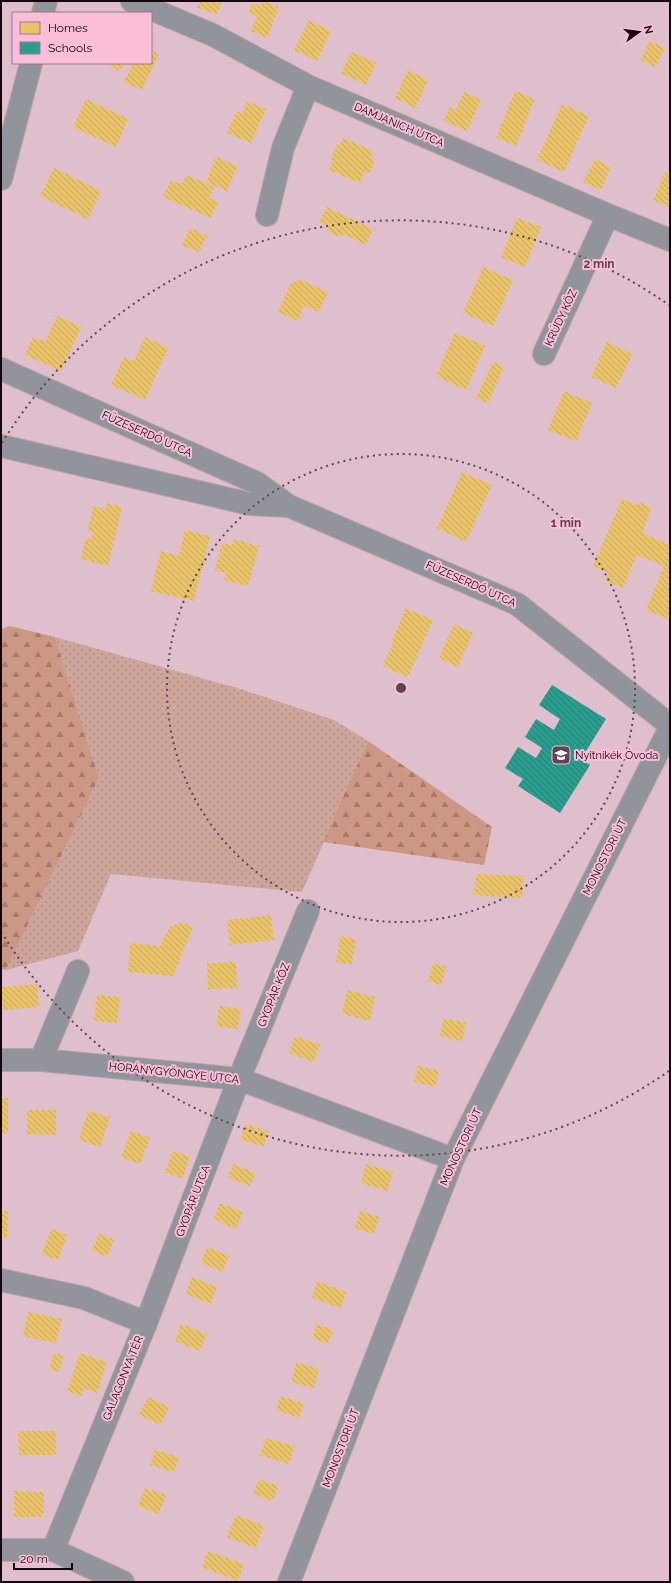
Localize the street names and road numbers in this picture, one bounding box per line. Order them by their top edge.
street label: DAMJANICH UTCA [352,100,446,150]
street label: KRÚDY KÖZ [541,287,580,348]
street label: FÜZESERDŐ UTCA [100,407,195,460]
street label: FÜZESERDŐ UTCA [424,557,519,610]
street label: MONOSTORI ÚT [579,816,630,897]
street label: GYOPÁR KÖZ [254,961,293,1029]
street label: HORÁNYGYÖNGYE UTCA [108,1059,240,1086]
street label: MONOSTORI ÚT [437,1106,485,1188]
street label: GYOPÁR UTCA [172,1162,213,1239]
street label: GALAGONYA TÉR [99,1333,146,1422]
street label: MONOSTORI ÚT [319,1406,362,1489]

